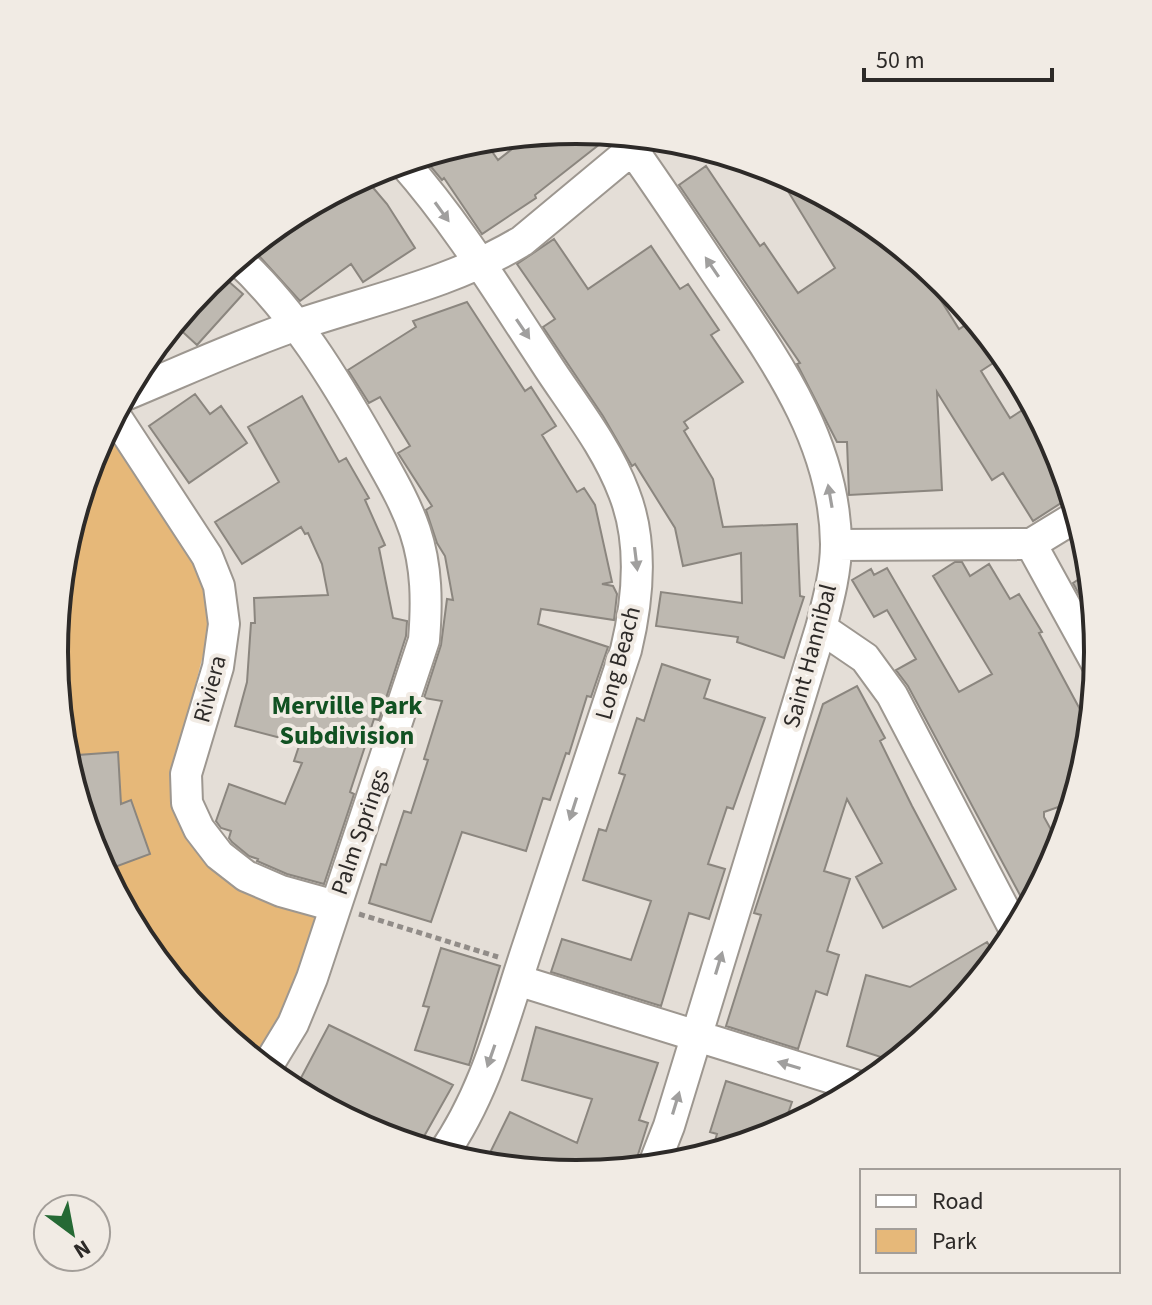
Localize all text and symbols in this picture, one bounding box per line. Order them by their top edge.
scale bar [864,32,1052,82]
text: 50 m [876,43,925,78]
one-way arrow [434,202,450,223]
one-way arrow [705,256,720,278]
one-way arrow [515,319,530,340]
one-way arrow [823,483,835,508]
one-way arrow [630,547,643,572]
street label: Saint Hannibal [774,580,846,732]
street label: Long Beach [586,602,650,724]
street label: Riviera [184,651,236,727]
district label: Merville Park Subdivision [271,687,423,754]
street label: Palm Springs [322,764,398,900]
one-way arrow [567,797,579,821]
one-way arrow [713,950,725,974]
one-way arrow [484,1044,497,1068]
one-way arrow [777,1058,801,1071]
one-way arrow [670,1090,683,1114]
legend [860,1169,1120,1273]
text: Road [932,1184,984,1219]
north arrow [32,1193,112,1273]
text: Park [932,1224,977,1259]
text: N [67,1232,97,1267]

